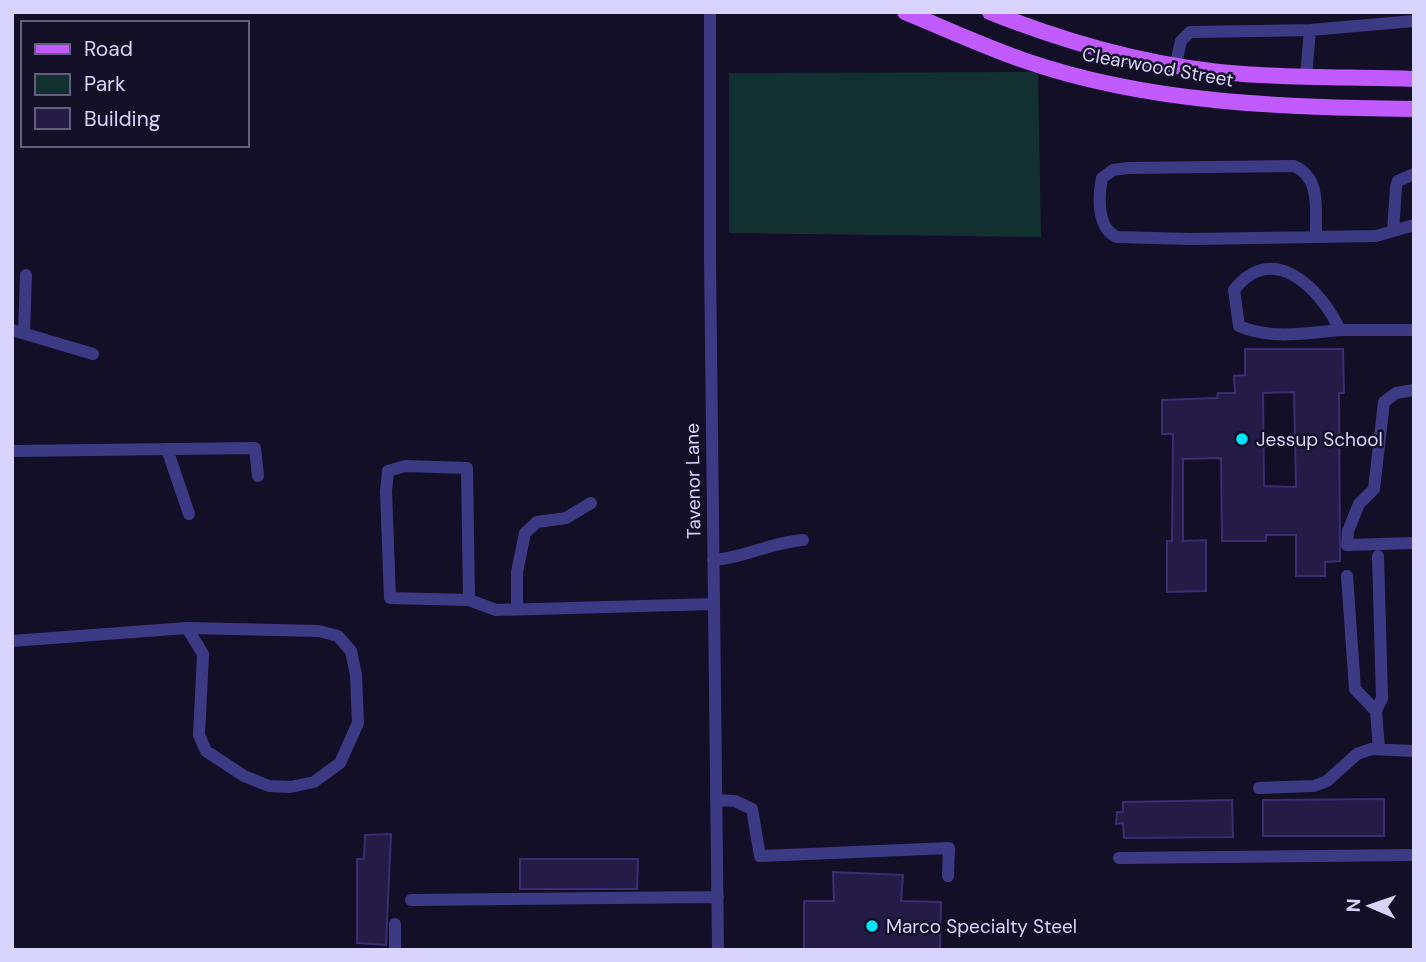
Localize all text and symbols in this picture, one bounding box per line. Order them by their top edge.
legend [21,21,248,147]
text: Road [84,35,133,63]
street label: Clearwood Street [1080,41,1236,93]
text: Park [84,70,126,98]
text: Building [84,105,161,133]
street label: Tavenor Lane [679,423,707,539]
place label: Jessup School [1256,427,1383,452]
marker: Jessup School [1234,431,1250,447]
north arrow [1335,871,1405,941]
text: N [1341,898,1366,913]
place label: Marco Specialty Steel [886,914,1077,939]
marker: Marco Specialty Steel [864,918,880,934]

